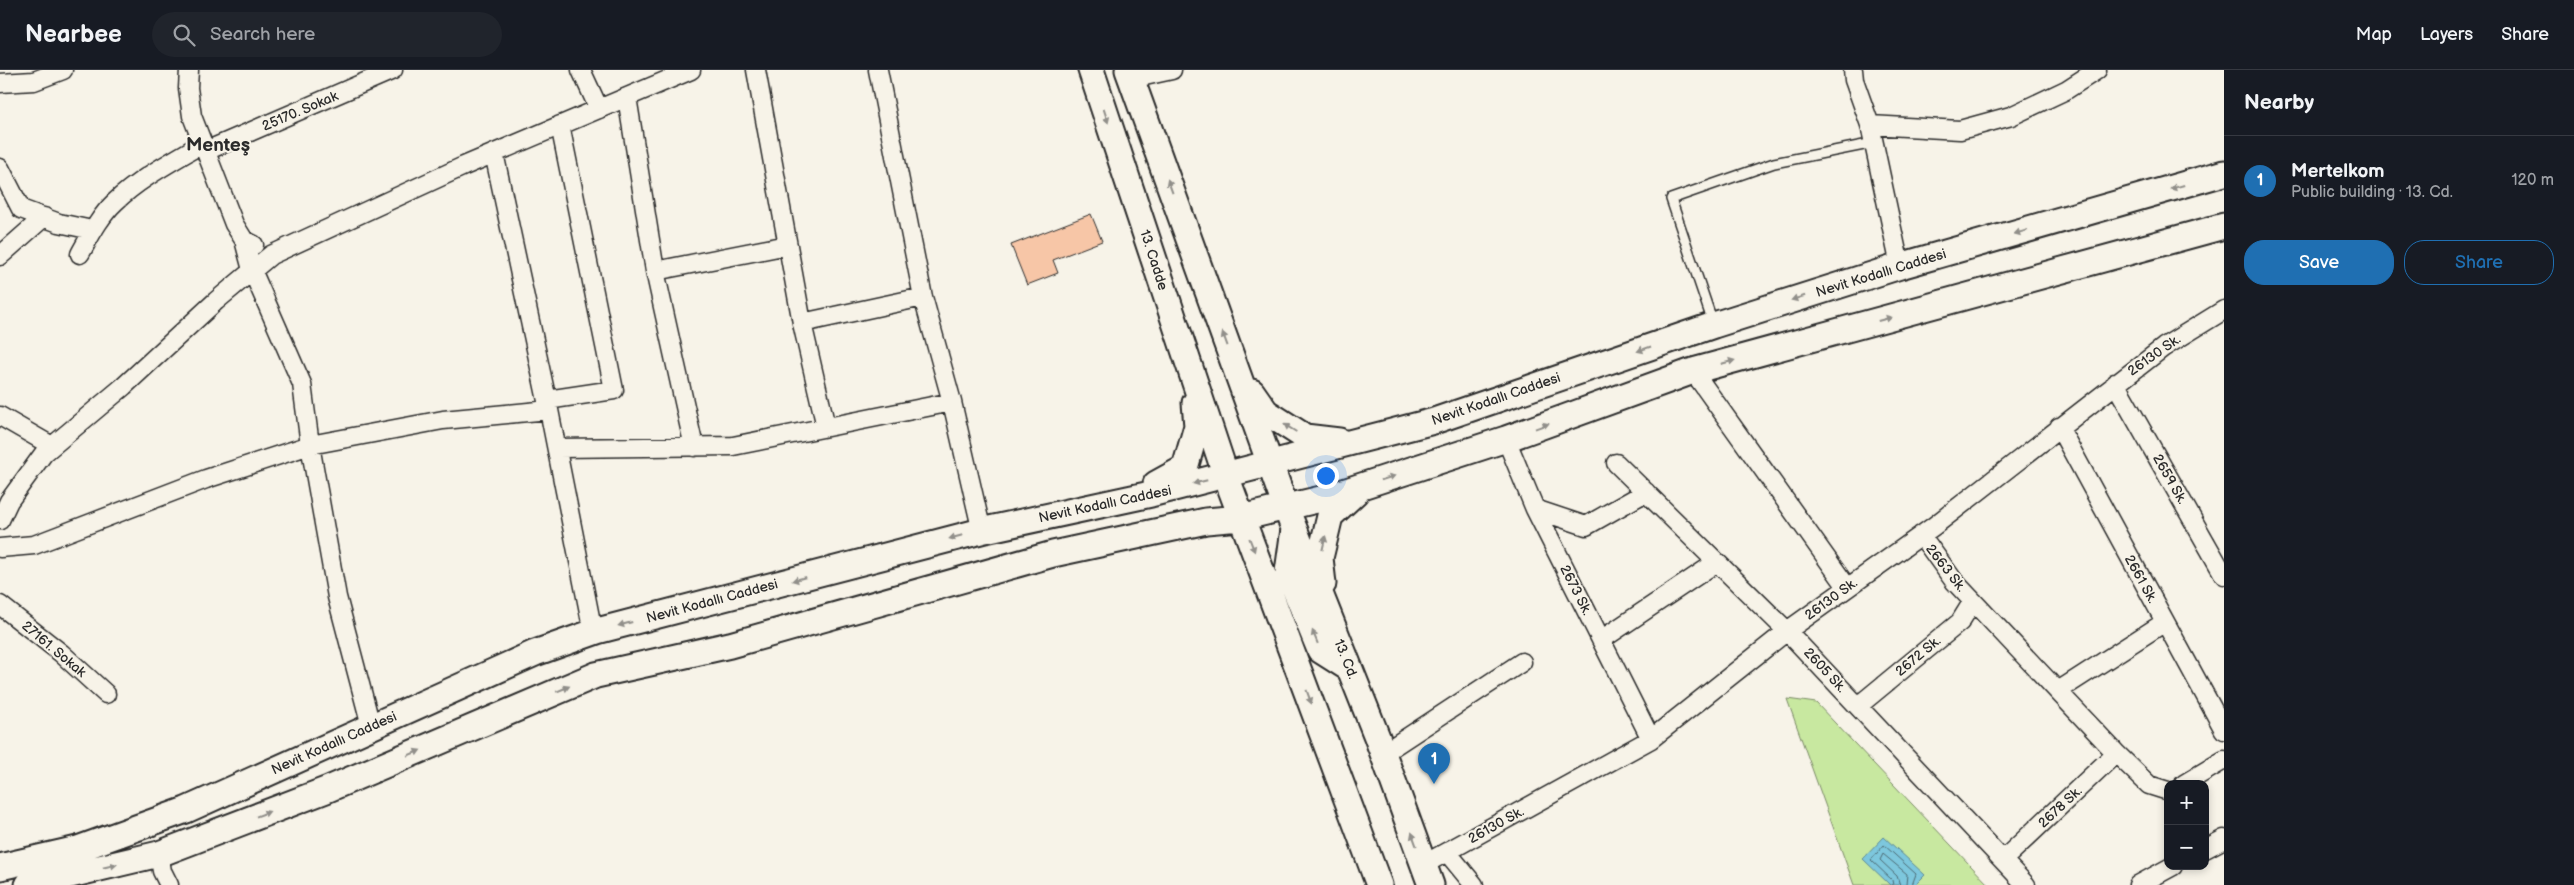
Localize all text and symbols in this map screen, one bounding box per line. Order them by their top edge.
search box [152,12,502,57]
text: Nearbee [25,20,122,49]
icon: search [170,21,198,49]
text: Search here [210,23,315,46]
text: Map [2356,24,2392,45]
text: Layers [2420,24,2473,45]
text: Share [2501,24,2549,45]
street label: 25170. Sokak [259,87,341,135]
text: Nearby [2244,90,2314,115]
one-way arrow [1103,109,1110,124]
district label: Menteş [186,134,250,157]
text: Mertelkom [2291,160,2385,183]
text: 1 [2257,171,2263,190]
text: 120 m [2511,171,2554,190]
one-way arrow [1166,178,1174,193]
one-way arrow [2170,183,2185,191]
text: Public building · 13. Cd. [2291,183,2453,202]
street label: 13. Cadde [1136,228,1172,292]
one-way arrow [2013,228,2028,236]
button: Save [2244,240,2394,285]
button: Share [2404,240,2554,285]
street label: Nevit Kodallı Caddesi [1814,245,1948,301]
one-way arrow [1791,295,1806,303]
one-way arrow [1877,314,1892,322]
street label: 26130 Sk. [2124,330,2184,379]
one-way arrow [1221,331,1228,346]
one-way arrow [1636,345,1651,353]
one-way arrow [1721,357,1736,365]
street label: Nevit Kodallı Caddesi [1429,369,1563,429]
one-way arrow [1534,422,1549,429]
one-way arrow [1284,423,1297,432]
street label: 2659 Sk. [2149,451,2191,507]
your location [1313,463,1339,489]
one-way arrow [1380,474,1395,481]
one-way arrow [1192,478,1207,486]
street label: Nevit Kodallı Caddesi [1037,482,1173,526]
one-way arrow [949,534,964,542]
one-way arrow [1320,536,1328,551]
one-way arrow [1248,538,1256,553]
street label: 2663 Sk. [1922,541,1970,595]
street label: 2661 Sk. [2121,552,2161,606]
street label: 2673 Sk. [1556,562,1596,618]
street label: 26130 Sk. [1801,574,1861,624]
street label: Nevit Kodallı Caddesi [644,575,780,627]
one-way arrow [791,575,806,583]
street label: 27161. Sokak [18,617,90,681]
one-way arrow [617,620,632,628]
one-way arrow [1311,630,1319,644]
street label: 2672 Sk. [1892,632,1944,680]
street label: 13. Cd. [1330,637,1362,682]
street label: 2605 Sk. [1800,644,1850,696]
one-way arrow [556,685,571,693]
one-way arrow [1305,690,1313,704]
street label: Nevit Kodallı Caddesi [269,708,399,778]
pin: 1 [1418,743,1450,784]
one-way arrow [407,748,421,756]
map controls [2164,780,2209,870]
button: + [2164,780,2209,825]
street label: 2678 Sk. [2035,782,2086,832]
street label: 26130 Sk. [1465,803,1527,847]
one-way arrow [256,810,271,817]
button: − [2164,825,2209,870]
one-way arrow [1410,832,1417,847]
one-way arrow [102,862,117,870]

